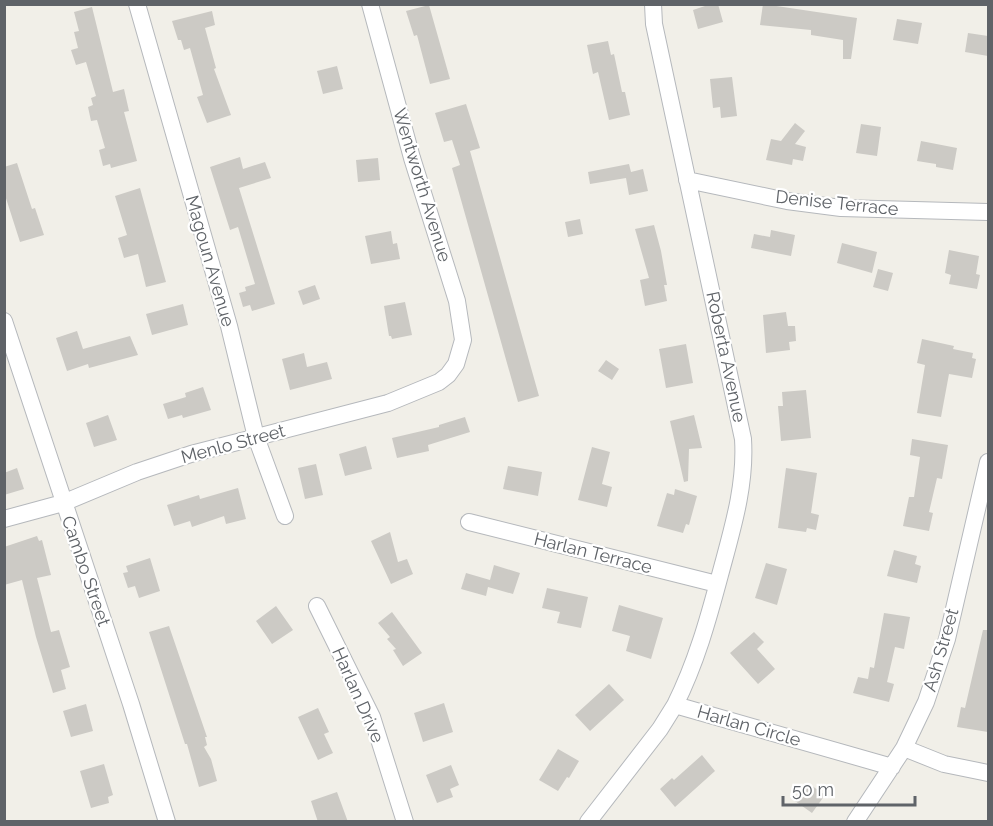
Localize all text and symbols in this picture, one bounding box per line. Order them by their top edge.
street label: Wentworth Avenue [389,105,456,265]
street label: Denise Terrace [775,186,900,219]
street label: Magoun Avenue [182,193,239,329]
street label: Roberta Avenue [702,290,751,425]
street label: Menlo Street [179,420,287,467]
street label: Cambo Street [58,513,115,629]
street label: Harlan Terrace [532,528,655,577]
street label: Ash Street [919,606,962,694]
street label: Harlan Drive [328,644,389,746]
street label: Harlan Circle [695,701,804,750]
scale bar [783,769,915,807]
text: 50 m [792,779,834,800]

